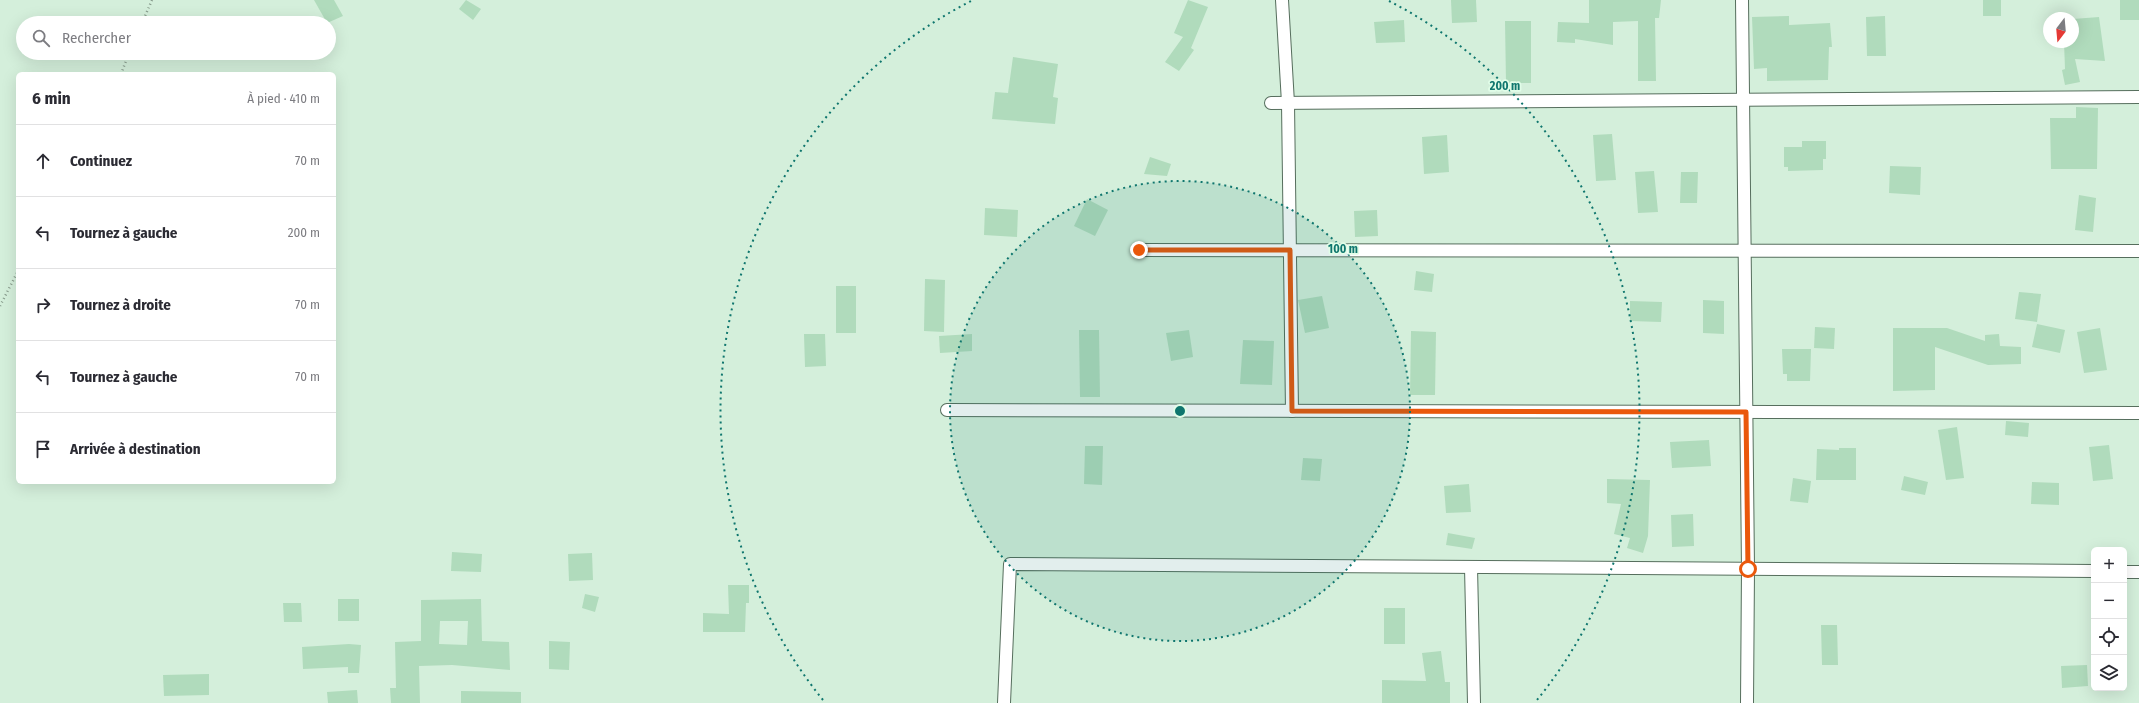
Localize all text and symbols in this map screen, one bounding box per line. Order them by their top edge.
north arrow [2043,12,2079,48]
search box [16,16,336,60]
icon: search [30,27,52,49]
text: Rechercher [62,29,131,47]
text: 200 m [1489,79,1520,93]
text: 6 min [32,88,71,109]
text: À pied · 410 m [247,91,320,106]
icon: ahead [32,150,54,172]
text: Continuez [70,152,132,170]
text: 70 m [295,153,320,168]
icon: left [32,222,54,244]
text: Tournez à gauche [70,224,177,242]
text: 200 m [288,225,320,240]
route end [1130,241,1148,259]
text: 100 m [1328,242,1358,256]
icon: right [32,294,54,316]
text: Tournez à droite [70,296,171,314]
text: 70 m [295,297,320,312]
icon: left [32,366,54,388]
text: Tournez à gauche [70,368,177,386]
text: 70 m [295,369,320,384]
centre of rings [1173,404,1187,418]
icon: arrive [32,438,54,460]
text: Arrivée à destination [70,440,201,458]
map controls [2091,547,2127,691]
button: + [2091,547,2127,583]
route start [1739,560,1757,578]
button: − [2091,583,2127,619]
button: locate [2091,619,2127,655]
button: layers [2091,655,2127,691]

